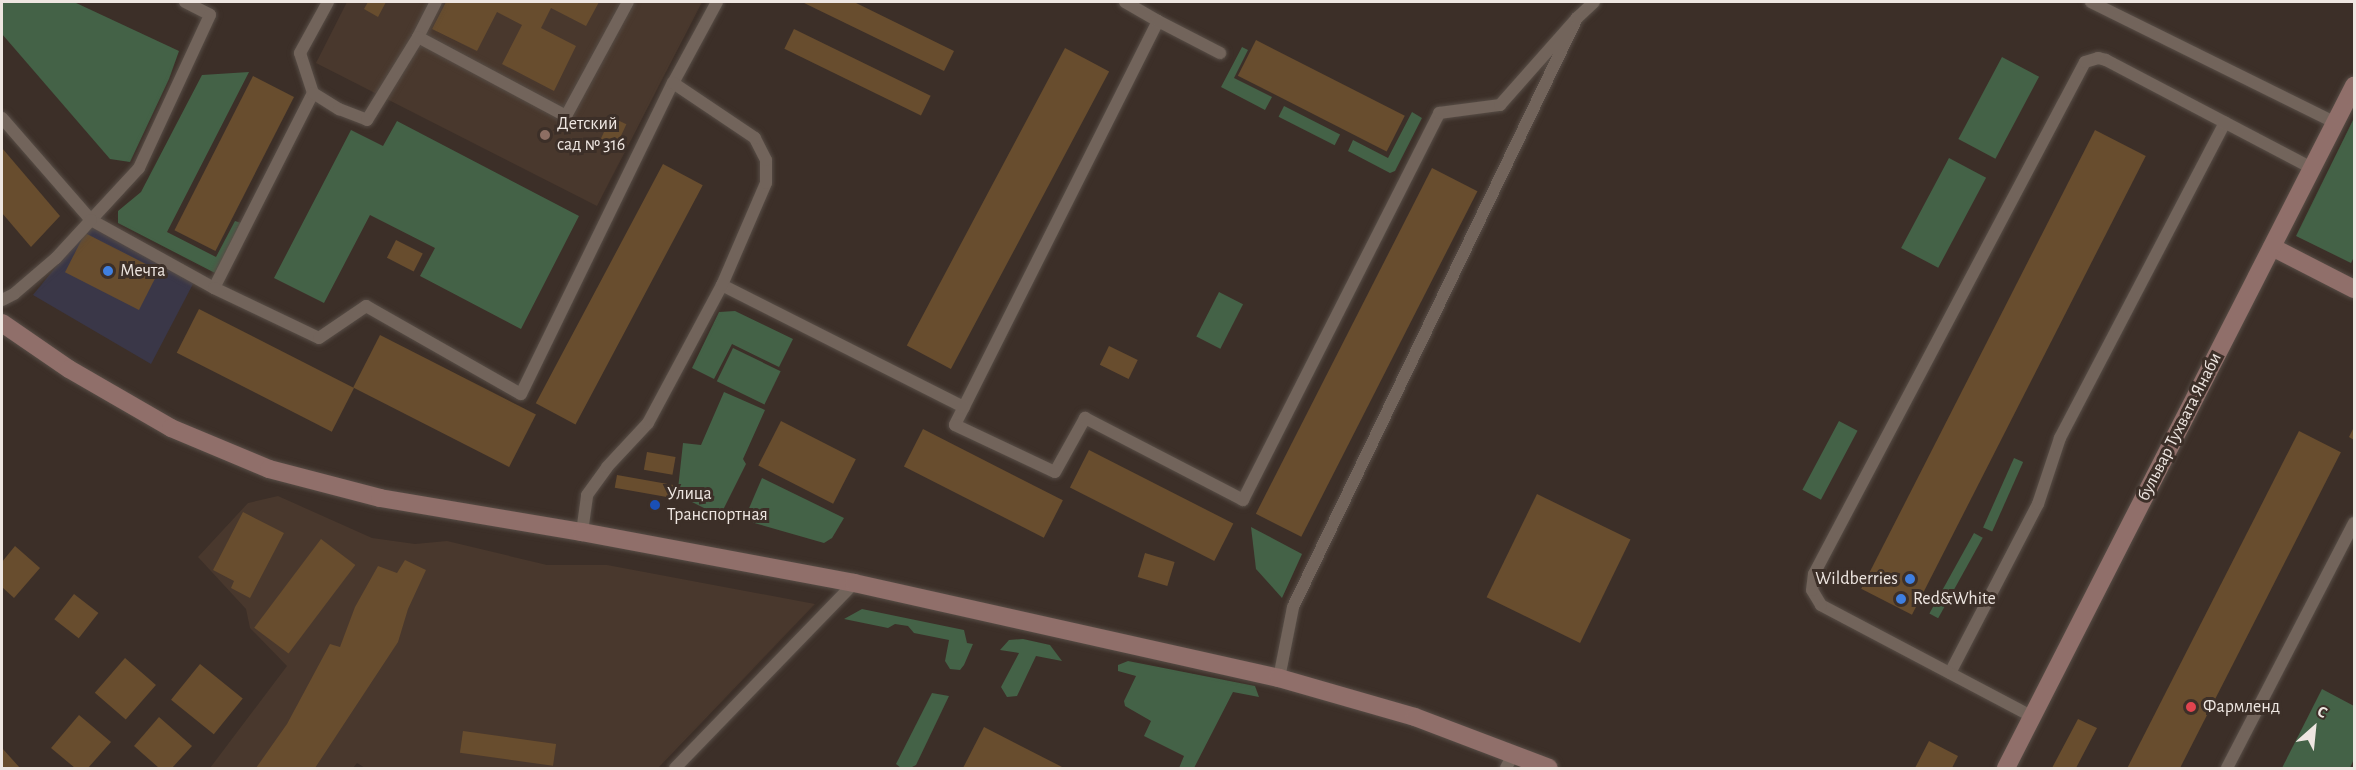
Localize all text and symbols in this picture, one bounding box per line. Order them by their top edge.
place label: Детский сад № 316 [557,114,625,156]
marker: Детский сад № 316 [538,128,552,142]
place label: Мечта [120,260,165,282]
marker: Мечта [101,264,115,278]
street label: бульвар Тухвата Янаби [2133,349,2227,505]
place label: Улица Транспортная [667,484,768,526]
marker: Улица Транспортная [648,498,662,512]
place label: Wildberries [1815,568,1898,590]
marker: Wildberries [1903,572,1917,586]
place label: Red&White [1913,588,1996,610]
marker: Red&White [1894,592,1908,606]
place label: Фармленд [2203,696,2280,718]
north arrow [2284,698,2344,758]
marker: Фармленд [2184,700,2198,714]
text: С [2315,703,2330,721]

